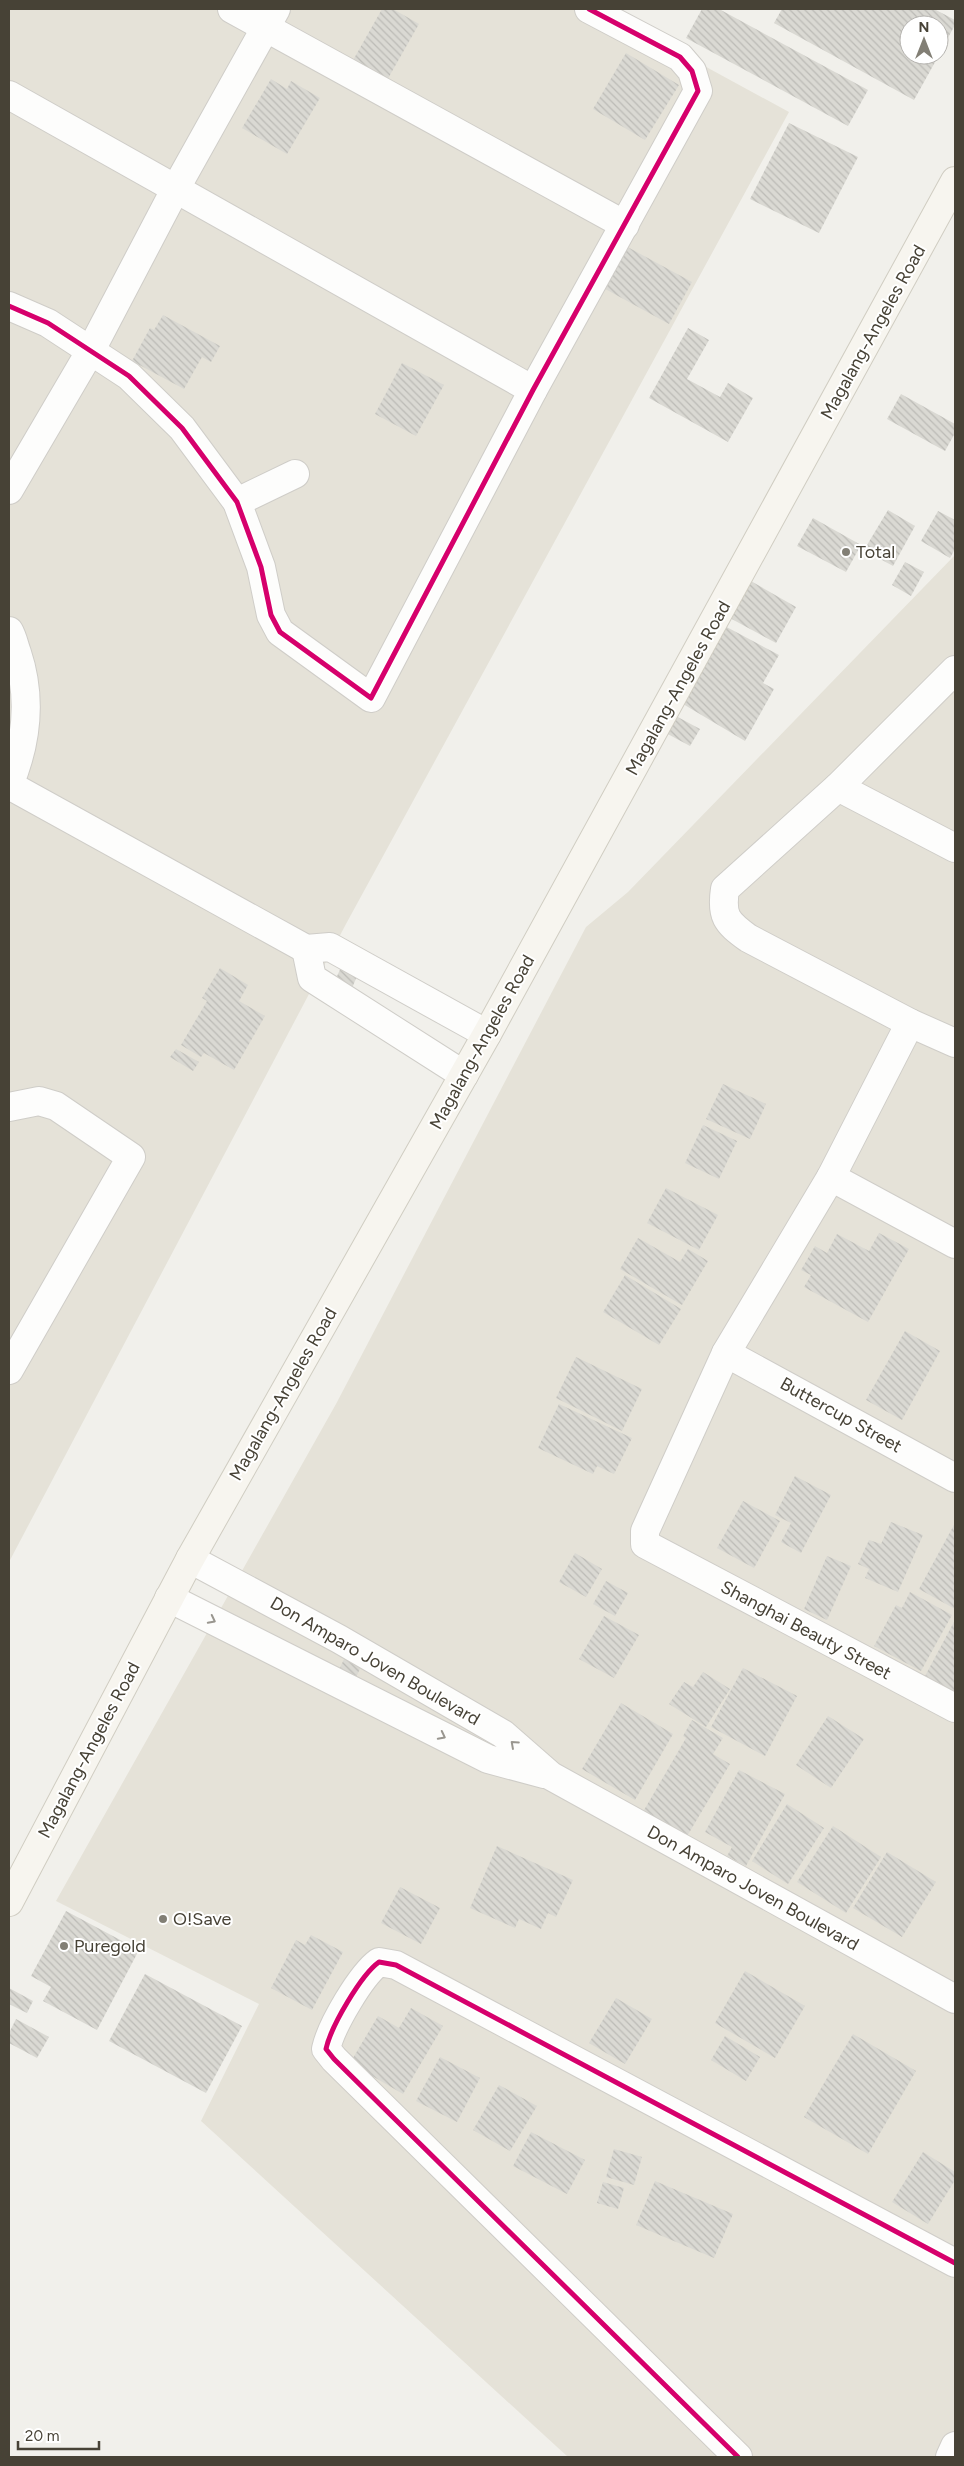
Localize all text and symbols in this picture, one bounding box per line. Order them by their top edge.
north arrow [899,15,949,65]
text: N [919,19,929,36]
street label: Magalang-Angeles Road [816,241,930,423]
place label: Total [856,541,895,563]
marker: Total [840,546,852,558]
street label: Magalang-Angeles Road [621,597,735,779]
street label: Magalang-Angeles Road [425,951,539,1133]
street label: Magalang-Angeles Road [224,1304,342,1484]
street label: Buttercup Street [776,1372,906,1458]
street label: Shanghai Beauty Street [717,1576,895,1684]
street label: Don Amparo Joven Boulevard [266,1592,484,1730]
one-way arrow [207,1614,216,1624]
street label: Magalang-Angeles Road [33,1658,145,1842]
one-way arrow [437,1729,446,1740]
one-way arrow [511,1741,520,1750]
street label: Don Amparo Joven Boulevard [643,1821,863,1955]
place label: O!Save [173,1908,232,1930]
marker: O!Save [157,1913,169,1925]
place label: Puregold [74,1935,146,1957]
marker: Puregold [58,1940,70,1952]
scale bar [18,2418,99,2450]
text: 20 m [25,2427,59,2445]

